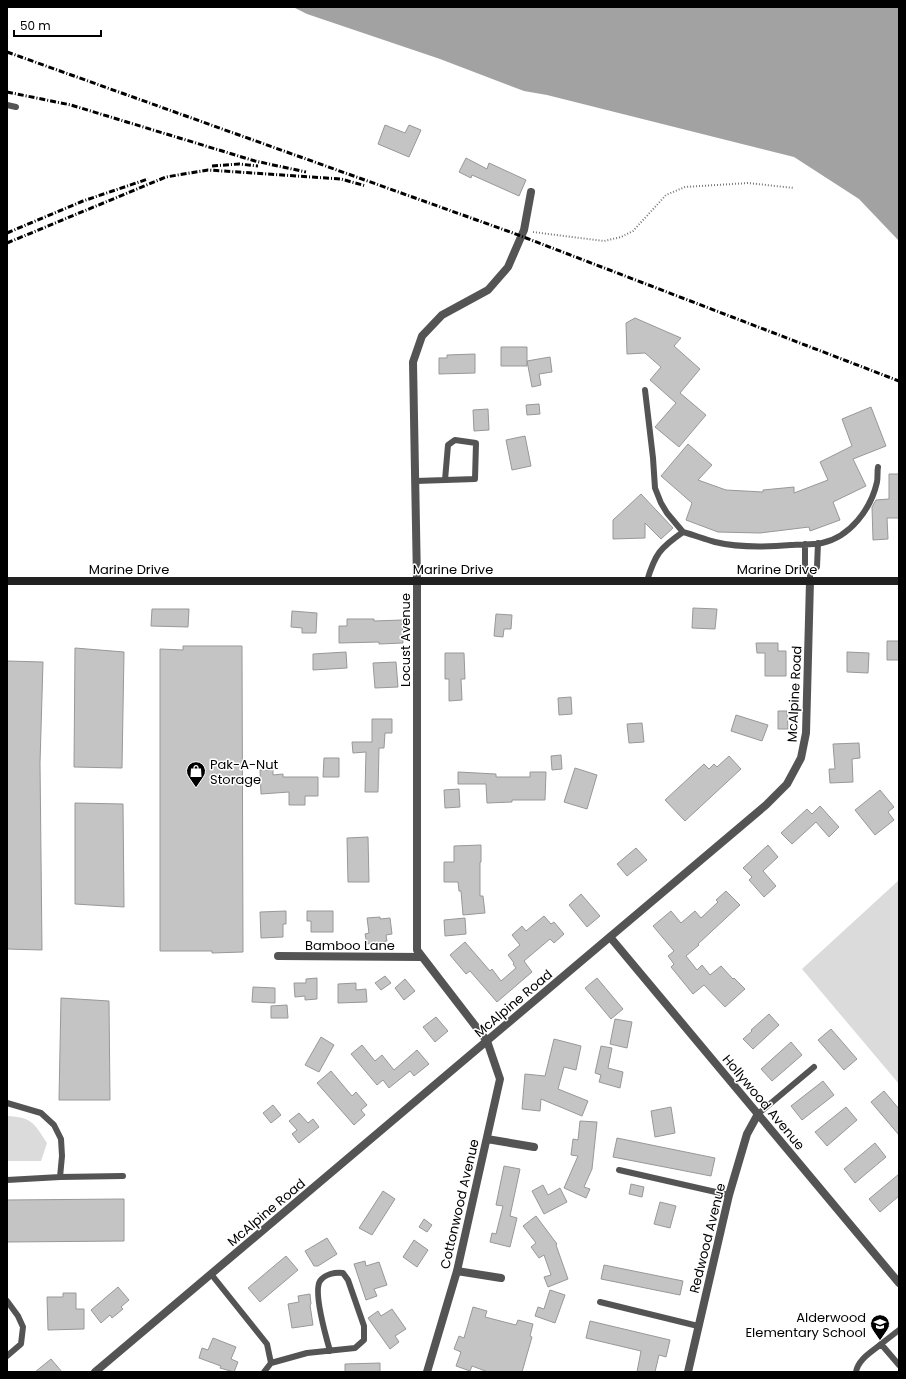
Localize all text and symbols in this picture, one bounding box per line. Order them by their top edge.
scale bar [14,12,101,38]
text: 50 m [20,17,51,34]
street label: Marine Drive [89,560,169,579]
street label: Marine Drive [413,560,493,579]
street label: Marine Drive [737,560,817,579]
street label: Locust Avenue [396,593,415,687]
street label: McAlpine Road [782,645,807,743]
place label: Pak-A-Nut Storage [210,755,279,789]
shop icon: Pak-A-Nut Storage [185,760,207,788]
street label: Bamboo Lane [305,936,395,955]
street label: McAlpine Road [470,965,556,1042]
street label: Hollywood Avenue [718,1050,809,1154]
street label: Cottonwood Avenue [435,1137,484,1271]
street label: McAlpine Road [223,1174,309,1251]
street label: Redwood Avenue [685,1181,730,1295]
place label: Alderwood Elementary School [745,1308,866,1342]
school or university icon: Alderwood Elementary School [869,1313,891,1341]

